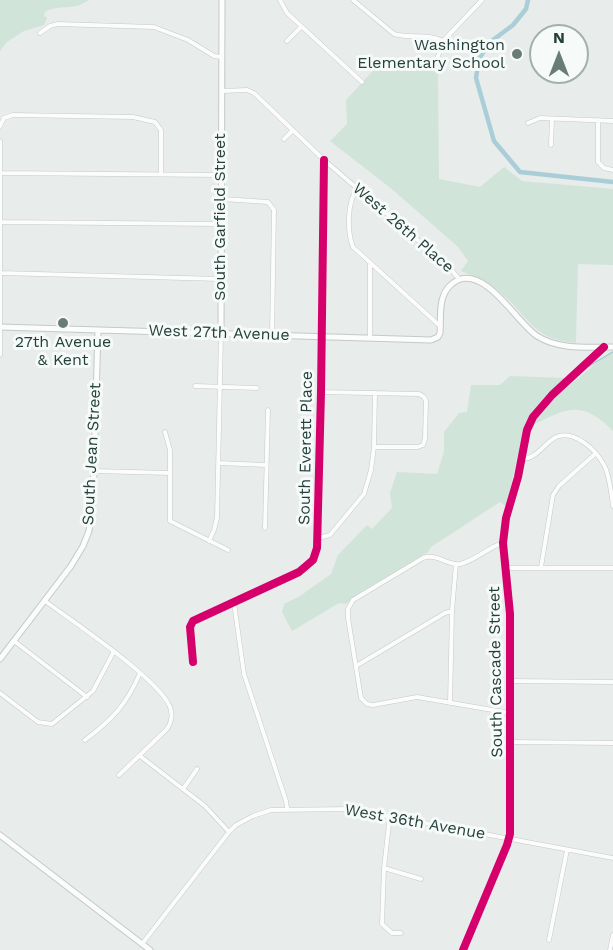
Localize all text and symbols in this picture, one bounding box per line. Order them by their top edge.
north arrow [529,24,589,84]
text: N [553,28,565,47]
place label: Washington Elementary School [357,35,505,73]
marker: Washington Elementary School [510,47,524,61]
street label: South Garfield Street [210,133,230,301]
street label: West 26th Place [349,179,457,277]
marker: 27th Avenue & Kent [56,316,70,330]
street label: West 27th Avenue [148,321,290,345]
place label: 27th Avenue & Kent [15,332,111,370]
street label: South Everett Place [295,371,317,525]
street label: South Jean Street [79,382,105,526]
street label: South Cascade Street [485,586,507,758]
street label: West 36th Avenue [343,800,487,844]

